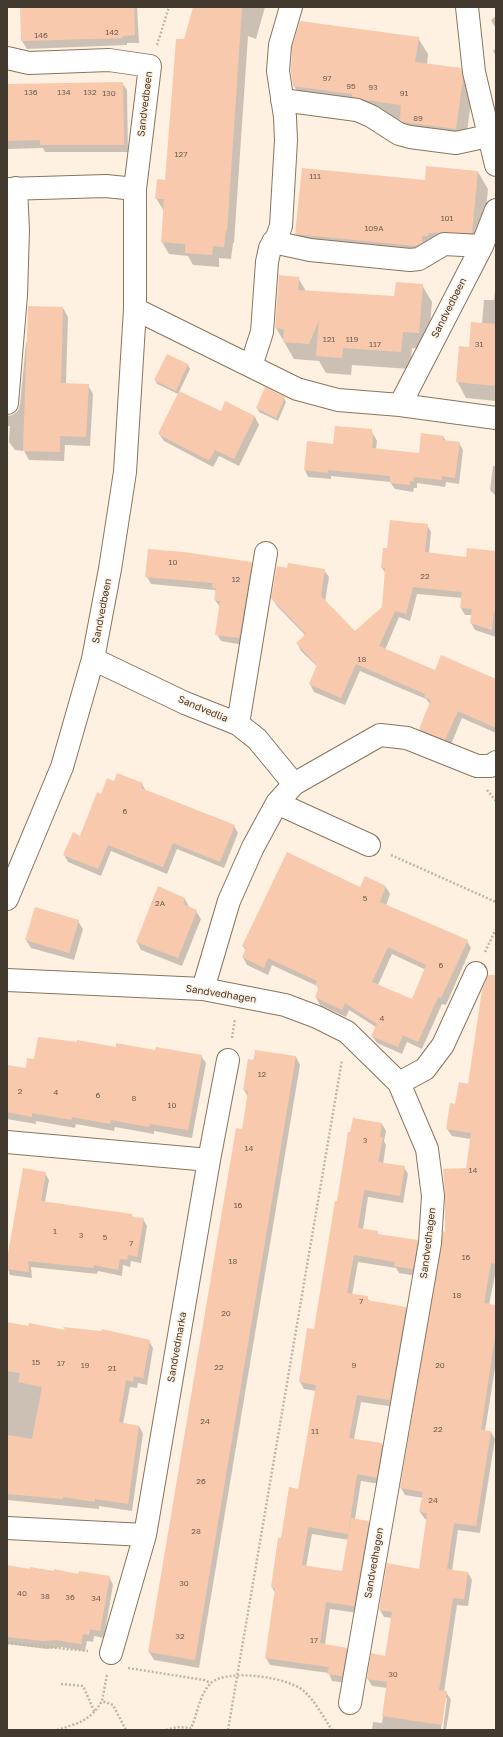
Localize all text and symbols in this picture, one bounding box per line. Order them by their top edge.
house number: 142 [105,27,119,37]
house number: 146 [34,30,48,40]
street label: Sandvedbøen [135,71,155,137]
house number: 97 [322,73,332,83]
house number: 95 [346,81,356,91]
house number: 93 [368,82,378,92]
house number: 136 [24,87,38,97]
house number: 134 [57,87,71,97]
house number: 132 [83,87,97,97]
house number: 130 [102,88,116,98]
house number: 91 [400,88,408,98]
house number: 89 [413,113,423,123]
house number: 127 [175,149,187,159]
house number: 111 [309,171,321,181]
house number: 101 [441,213,453,223]
house number: 109A [364,223,384,233]
street label: Sandvedbøen [429,276,469,340]
house number: 121 [323,334,335,344]
house number: 119 [346,334,358,344]
house number: 117 [369,339,381,349]
house number: 31 [475,339,483,349]
house number: 10 [169,557,177,567]
house number: 22 [420,571,430,581]
house number: 12 [232,574,240,584]
street label: Sandvedbøen [90,578,114,644]
house number: 18 [358,654,366,664]
street label: Sandvedlia [176,693,230,725]
house number: 6 [123,806,127,816]
house number: 5 [363,893,367,903]
house number: 2A [155,898,165,908]
house number: 6 [439,960,443,970]
street label: Sandvedhagen [185,982,257,1006]
house number: 4 [380,1013,384,1023]
house number: 12 [258,1069,266,1079]
house number: 2 [18,1086,22,1096]
house number: 4 [54,1087,58,1097]
house number: 6 [96,1090,100,1100]
house number: 8 [132,1093,136,1103]
house number: 10 [168,1100,176,1110]
house number: 3 [363,1135,367,1145]
house number: 14 [245,1143,253,1153]
house number: 14 [469,1165,477,1175]
house number: 16 [234,1200,242,1210]
street label: Sandvedhagen [418,1207,438,1279]
house number: 1 [53,1226,57,1236]
house number: 3 [79,1230,83,1240]
house number: 5 [103,1232,107,1242]
house number: 7 [129,1238,133,1248]
house number: 16 [462,1252,470,1262]
house number: 18 [229,1256,237,1266]
house number: 18 [453,1290,461,1300]
house number: 7 [359,1296,363,1306]
house number: 20 [221,1308,231,1318]
street label: Sandvedmarka [165,1311,189,1383]
house number: 15 [32,1357,40,1367]
house number: 17 [57,1358,65,1368]
house number: 19 [81,1360,89,1370]
house number: 9 [352,1360,356,1370]
house number: 20 [435,1360,445,1370]
house number: 22 [214,1362,224,1372]
house number: 21 [108,1363,116,1373]
house number: 24 [200,1416,210,1426]
house number: 22 [433,1424,443,1434]
house number: 11 [311,1426,319,1436]
house number: 26 [196,1476,206,1486]
house number: 24 [428,1495,438,1505]
house number: 28 [191,1526,201,1536]
street label: Sandvedhagen [362,1527,386,1599]
house number: 30 [179,1578,189,1588]
house number: 40 [17,1588,27,1598]
house number: 38 [40,1591,50,1601]
house number: 36 [65,1592,75,1602]
house number: 34 [91,1593,101,1603]
house number: 32 [175,1631,185,1641]
house number: 17 [310,1635,318,1645]
house number: 30 [388,1669,398,1679]

